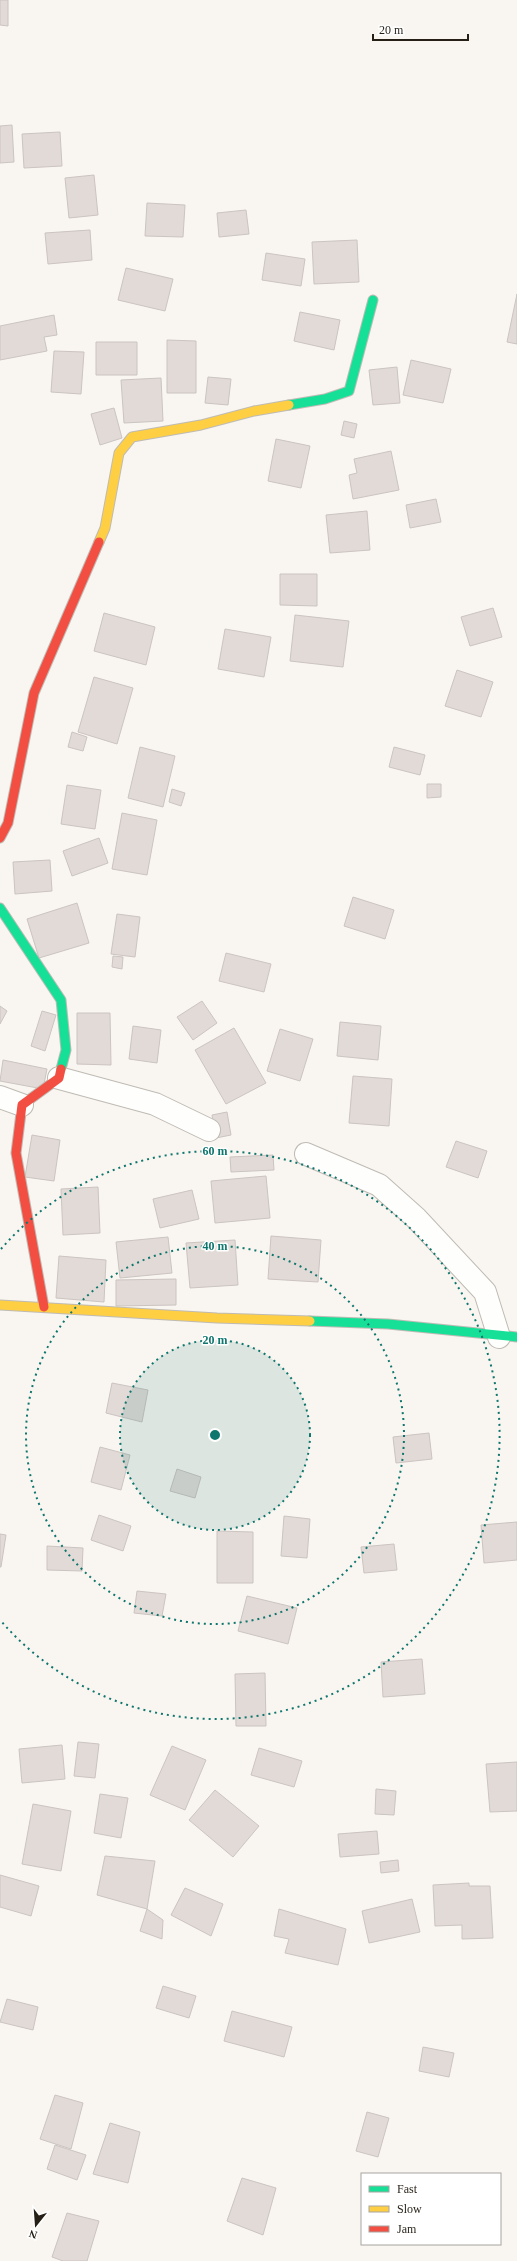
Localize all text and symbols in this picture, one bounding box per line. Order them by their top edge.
scale bar [373,16,468,42]
text: 20 m [379,23,404,37]
text: 60 m [203,1144,228,1158]
text: 40 m [203,1239,228,1253]
text: 20 m [203,1333,228,1347]
centre of rings [208,1428,222,1442]
legend [361,2173,501,2245]
text: Fast [397,2182,418,2196]
text: Slow [397,2202,422,2216]
north arrow [16,2205,56,2245]
text: Jam [397,2222,417,2236]
text: N [27,2228,39,2241]

